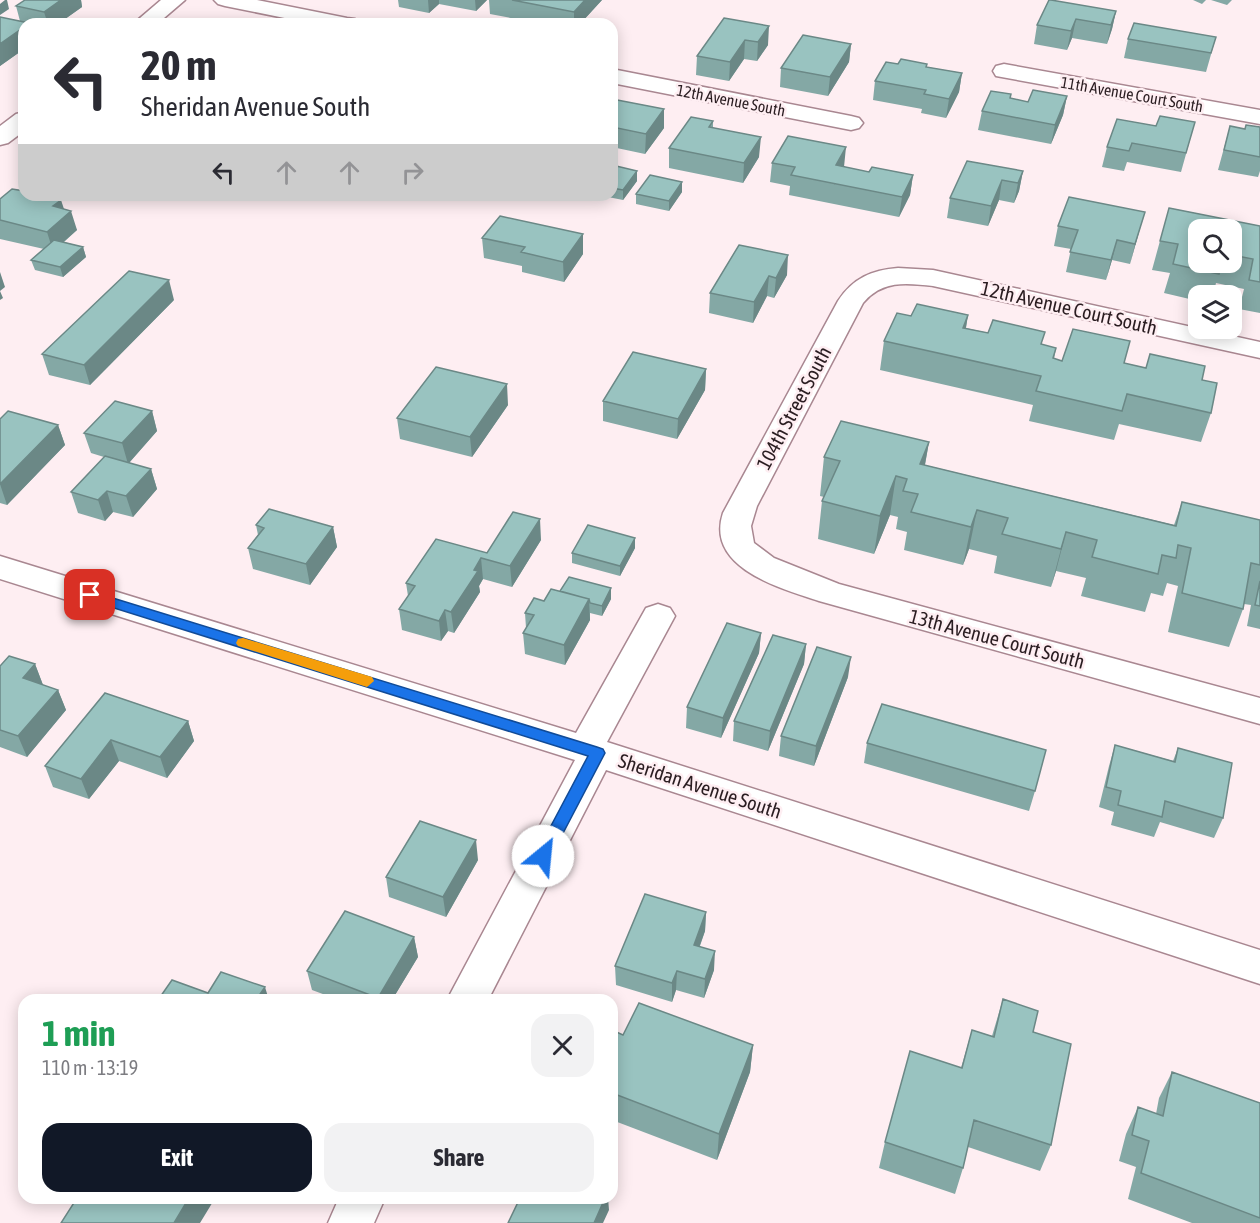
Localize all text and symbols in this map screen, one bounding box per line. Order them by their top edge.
text: 20 m [141,41,216,89]
icon: left [42,42,120,120]
street label: 11th Avenue Court South [1059,73,1205,115]
street label: 12th Avenue South [675,81,787,119]
text: Sheridan Avenue South [141,91,370,122]
icon: left [207,156,240,189]
icon: ahead [270,156,303,189]
icon: ahead [333,156,366,189]
icon: right [396,156,429,189]
map controls [1188,219,1242,339]
button: search [1188,219,1242,273]
street label: 12th Avenue Court South [979,276,1160,339]
button: layers [1188,285,1242,339]
street label: 104th Street South [751,342,836,473]
pin [64,569,115,620]
icon: arrive [73,578,106,611]
street label: 13th Avenue Court South [907,604,1087,673]
street label: Sheridan Avenue South [616,748,785,823]
position arrow [511,824,575,888]
text: 1 min [42,1012,116,1054]
button: close [531,1014,594,1077]
text: 110 m · 13:19 [42,1056,138,1079]
button: Exit [42,1123,312,1192]
button: Share [324,1123,594,1192]

